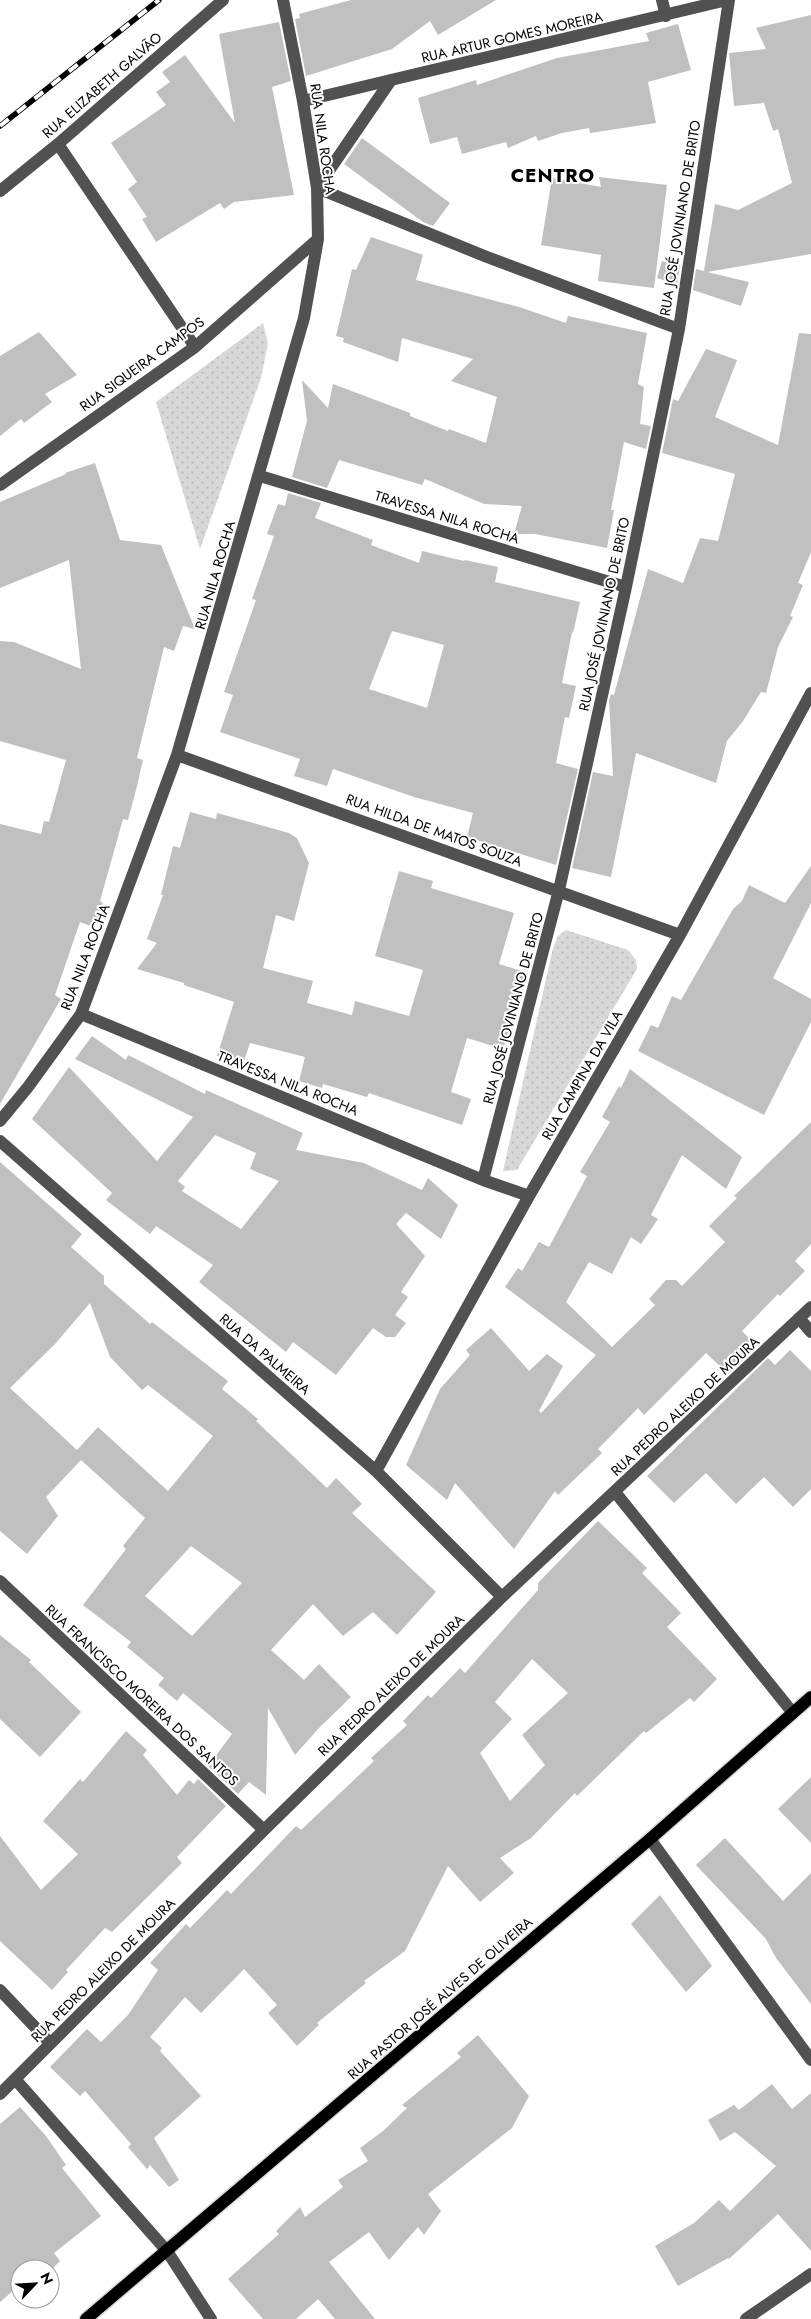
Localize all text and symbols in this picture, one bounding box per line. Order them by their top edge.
street label: RUA ARTUR GOMES MOREIRA [419,6,605,68]
street label: RUA ELIZABETH GALVÃO [38,27,166,143]
street label: RUA NILA ROCHA [305,82,341,197]
street label: RUA JOSÉ JOVINIANO DE BRITO [655,119,705,317]
district label: CENTRO [511,162,595,189]
street label: RUA SIQUEIRA CAMPOS [76,312,209,416]
street label: TRAVESSA NILA ROCHA [372,485,522,549]
street label: RUA JOSÉ JOVINIANO DE BRITO [574,515,634,713]
street label: RUA NILA ROCHA [190,518,240,632]
street label: RUA HILDA DE MATOS SOUZA [343,789,526,872]
street label: RUA NILA ROCHA [56,900,115,1013]
street label: RUA JOSÉ JOVINIANO DE BRITO [478,910,548,1106]
street label: RUA CAMPINA DA VILA [537,1006,628,1143]
street label: TRAVESSA NILA ROCHA [215,1046,362,1121]
street label: RUA DA PALMEIRA [215,1309,315,1400]
street label: RUA PEDRO ALEIXO DE MOURA [606,1331,764,1480]
street label: RUA FRANCISCO MOREIRA DOS SANTOS [41,1600,243,1790]
street label: RUA PEDRO ALEIXO DE MOURA [313,1609,469,1761]
street label: RUA PEDRO ALEIXO DE MOURA [26,1893,180,2047]
street label: RUA PASTOR JOSÉ ALVES DE OLIVEIRA [343,1912,537,2084]
north arrow [10,2259,60,2309]
text: N [35,2269,58,2288]

